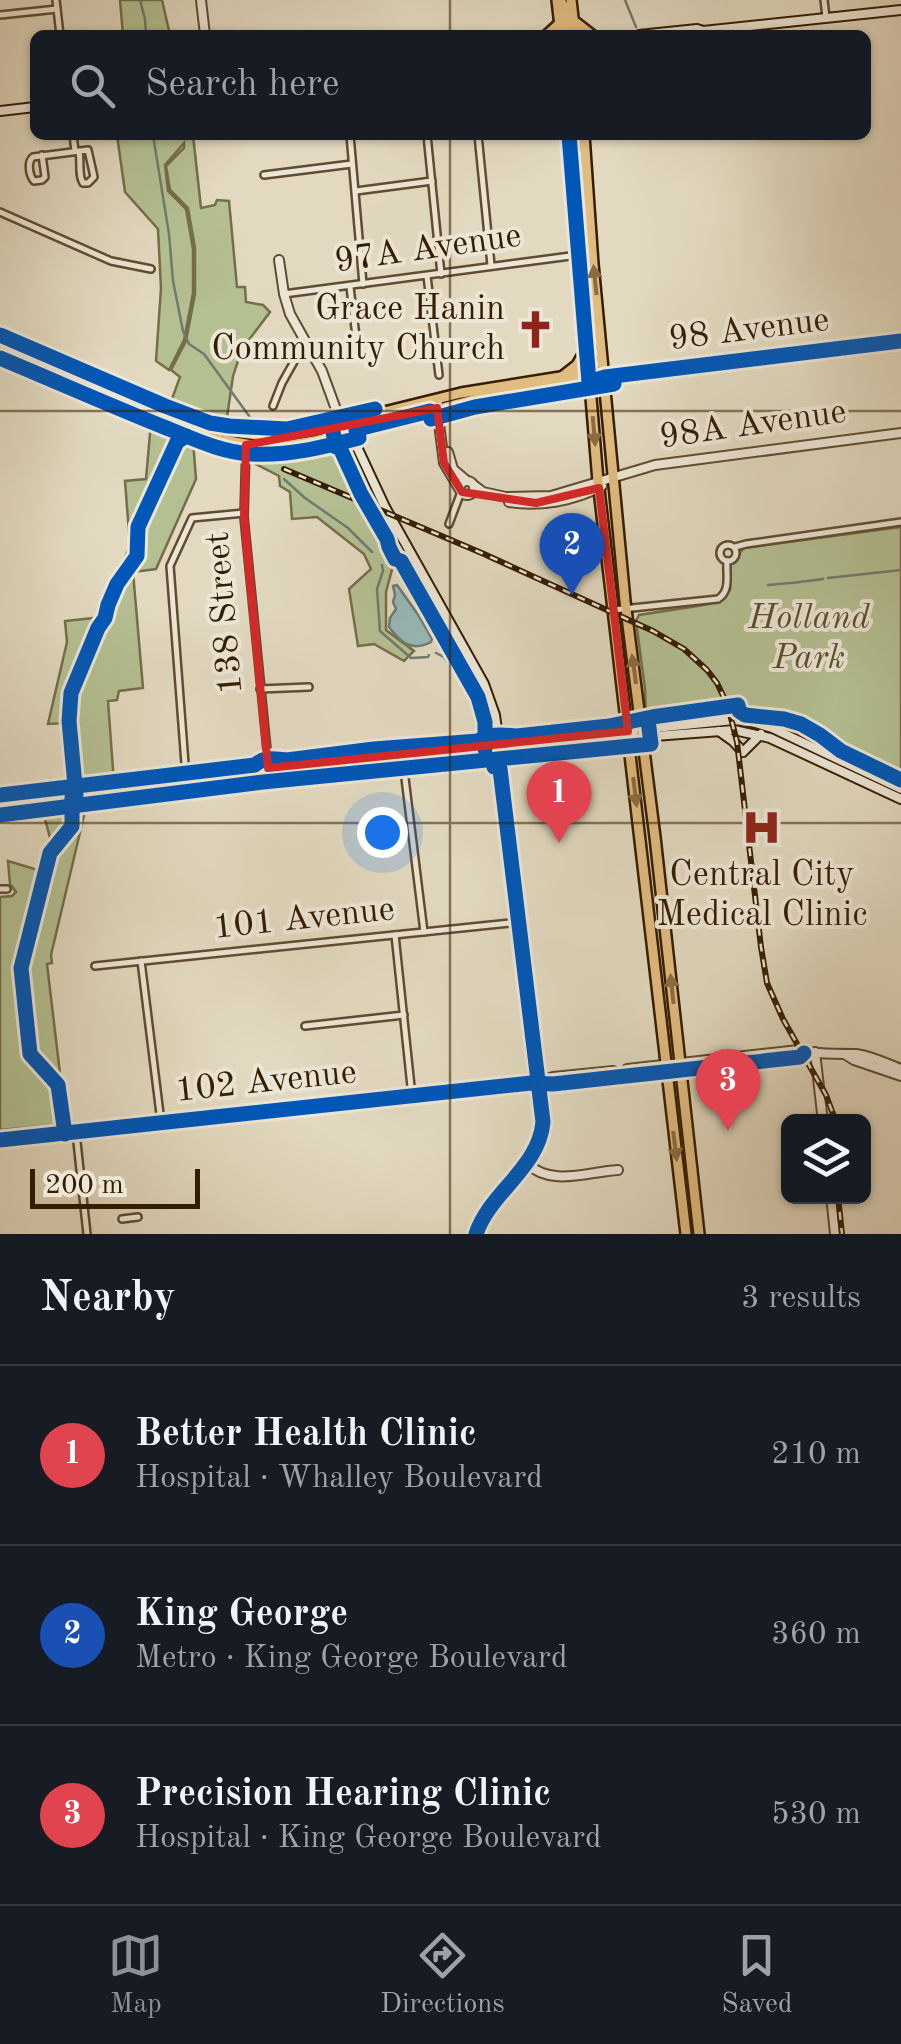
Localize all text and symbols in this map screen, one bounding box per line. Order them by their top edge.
search box [30,30,871,140]
icon: search [65,58,120,113]
text: Search here [145,66,340,104]
street label: 97A Avenue [332,219,524,279]
one-way arrow [587,264,603,296]
place label: Grace Hanin Community Church [211,292,505,367]
street label: 98 Avenue [667,303,831,357]
church icon: Grace Hanin Community Church [514,308,556,350]
street label: 98A Avenue [657,395,849,455]
one-way arrow [586,416,602,448]
pin: 2 [540,512,604,595]
street label: 138 Street [200,530,250,696]
park label: Holland Park [747,601,870,676]
one-way arrow [626,653,642,684]
pin: 1 [526,760,592,843]
one-way arrow [627,777,643,808]
your location [357,807,408,858]
hospital icon: Central City Medical Clinic [741,807,783,849]
place label: Central City Medical Clinic [657,858,867,933]
street label: 101 Avenue [212,892,396,946]
one-way arrow [664,972,680,1004]
pin: 3 [696,1048,760,1131]
street label: 102 Avenue [174,1055,358,1109]
map controls [781,1114,871,1204]
button: layers [781,1114,871,1204]
one-way arrow [667,1130,683,1162]
scale bar [30,1164,200,1208]
text: 200 m [45,1172,124,1200]
text: Nearby [40,1278,176,1320]
text: 3 results [741,1283,861,1315]
text: Better Health Clinic [135,1416,477,1454]
text: 1 [63,1439,82,1471]
text: 210 m [771,1439,861,1471]
text: Hospital · Whalley Boulevard [135,1463,543,1495]
text: King George [135,1596,348,1634]
text: 2 [63,1619,82,1651]
text: 360 m [771,1619,861,1651]
text: Metro · King George Boulevard [135,1643,568,1675]
text: Precision Hearing Clinic [135,1776,551,1814]
text: 3 [63,1799,82,1831]
text: 530 m [771,1799,861,1831]
text: Hospital · King George Boulevard [135,1823,602,1855]
tab: Map [108,1928,163,2023]
tab: Directions [380,1928,505,2023]
tab: Saved [721,1928,793,2023]

